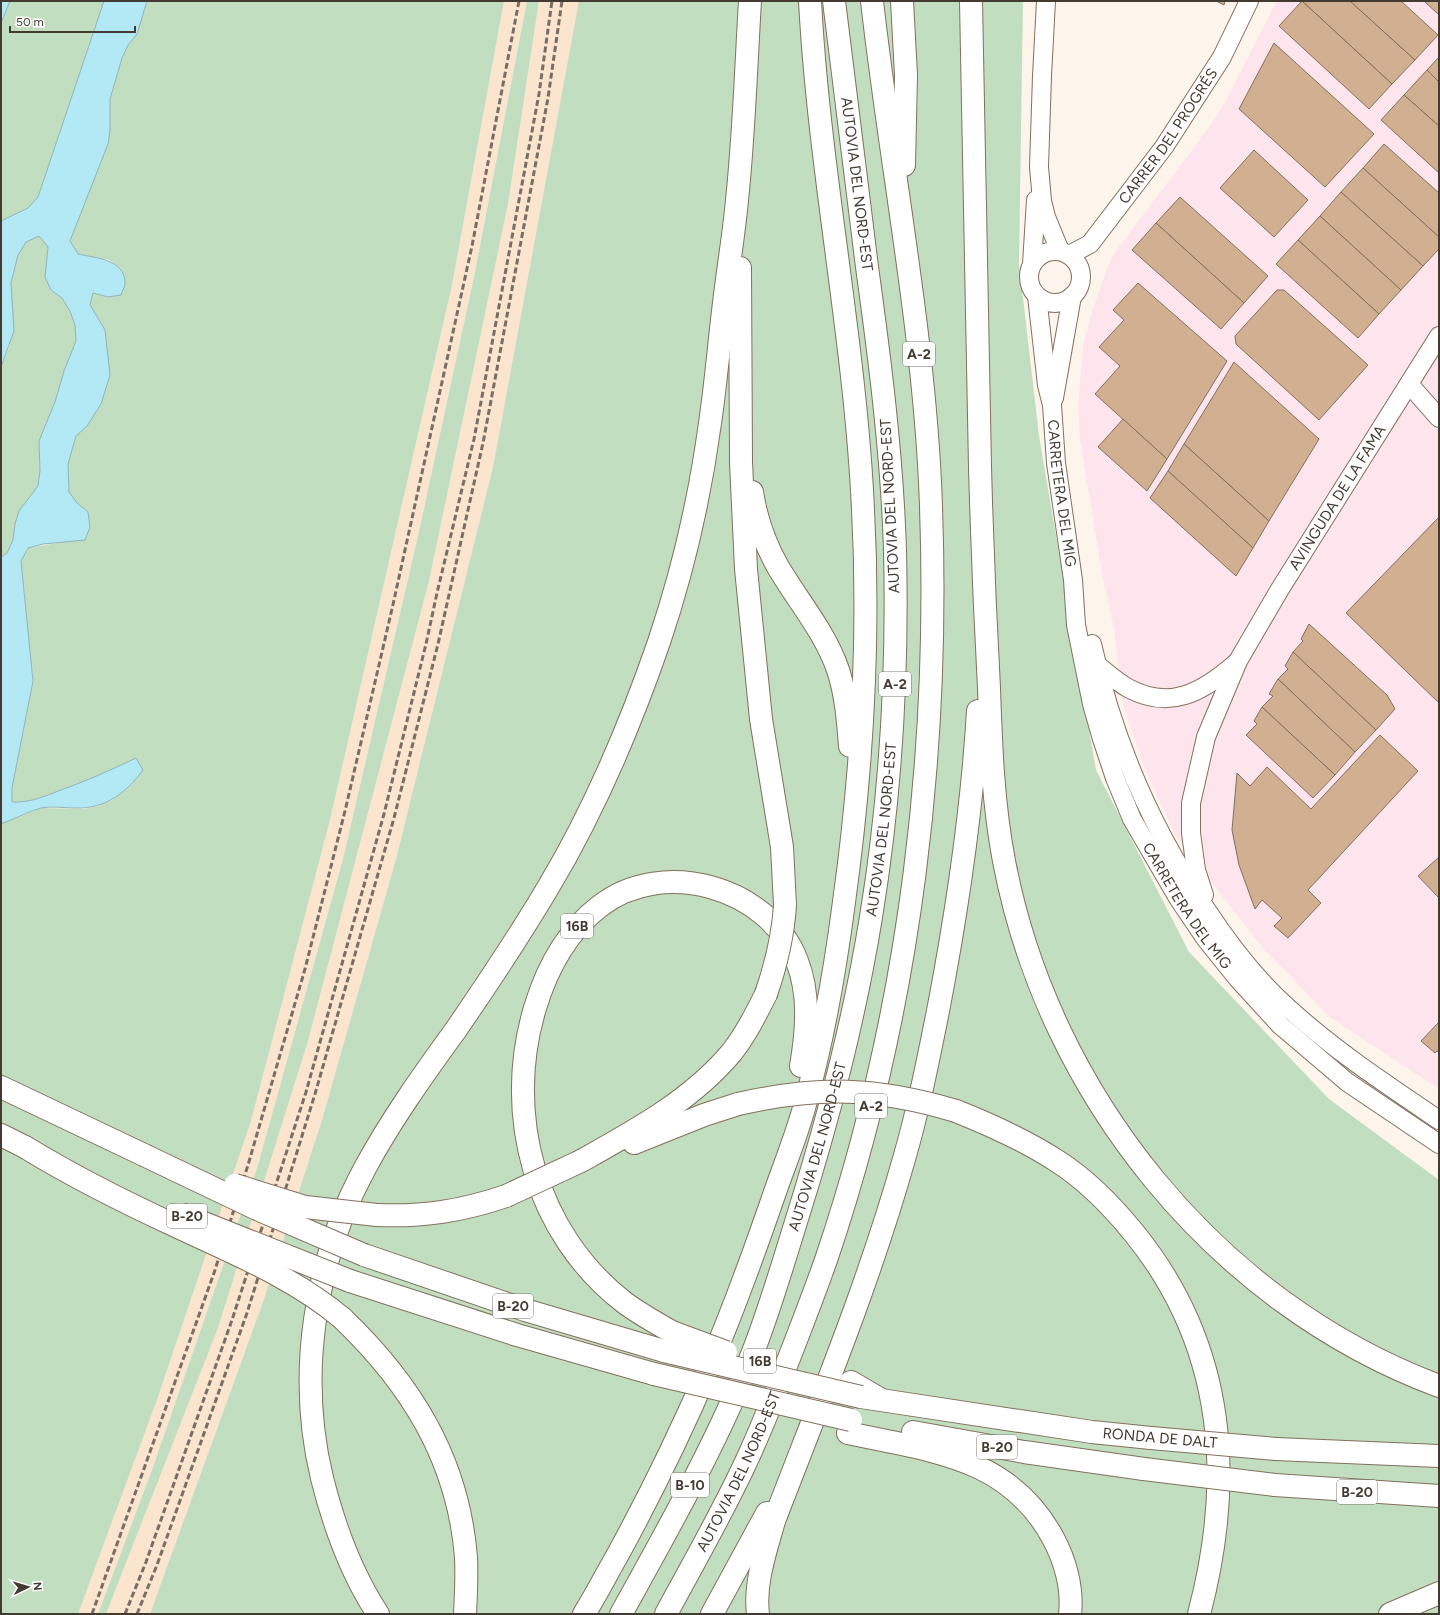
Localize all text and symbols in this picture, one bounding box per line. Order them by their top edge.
scale bar [10,8,135,34]
text: 50 m [16,15,44,29]
street label: CARRER DEL PROGRÉS [1115,65,1221,208]
street label: AUTOVIA DEL NORD-EST [837,96,877,273]
road number: A-2 [903,342,935,366]
street label: AUTOVIA DEL NORD-EST [876,417,904,594]
street label: CARRETERA DEL MIG [1044,419,1080,568]
street label: AVINGUDA DE LA FAMA [1285,422,1390,573]
road number: A-2 [879,672,911,696]
street label: AUTOVIA DEL NORD-EST [862,741,900,918]
street label: CARRETERA DEL MIG [1139,839,1235,973]
road number: 16B [561,914,593,938]
street label: AUTOVIA DEL NORD-EST [785,1059,850,1233]
road number: A-2 [855,1094,887,1118]
road number: B-20 [167,1204,207,1228]
road number: B-20 [493,1294,533,1318]
road number: 16B [744,1349,776,1373]
street label: AUTOVIA DEL NORD-EST [693,1388,784,1555]
street label: RONDA DE DALT [1102,1424,1219,1452]
road number: B-20 [977,1435,1017,1459]
road number: B-10 [671,1473,709,1497]
road number: B-20 [1337,1480,1377,1504]
north arrow [8,1567,48,1607]
text: N [31,1581,44,1591]

